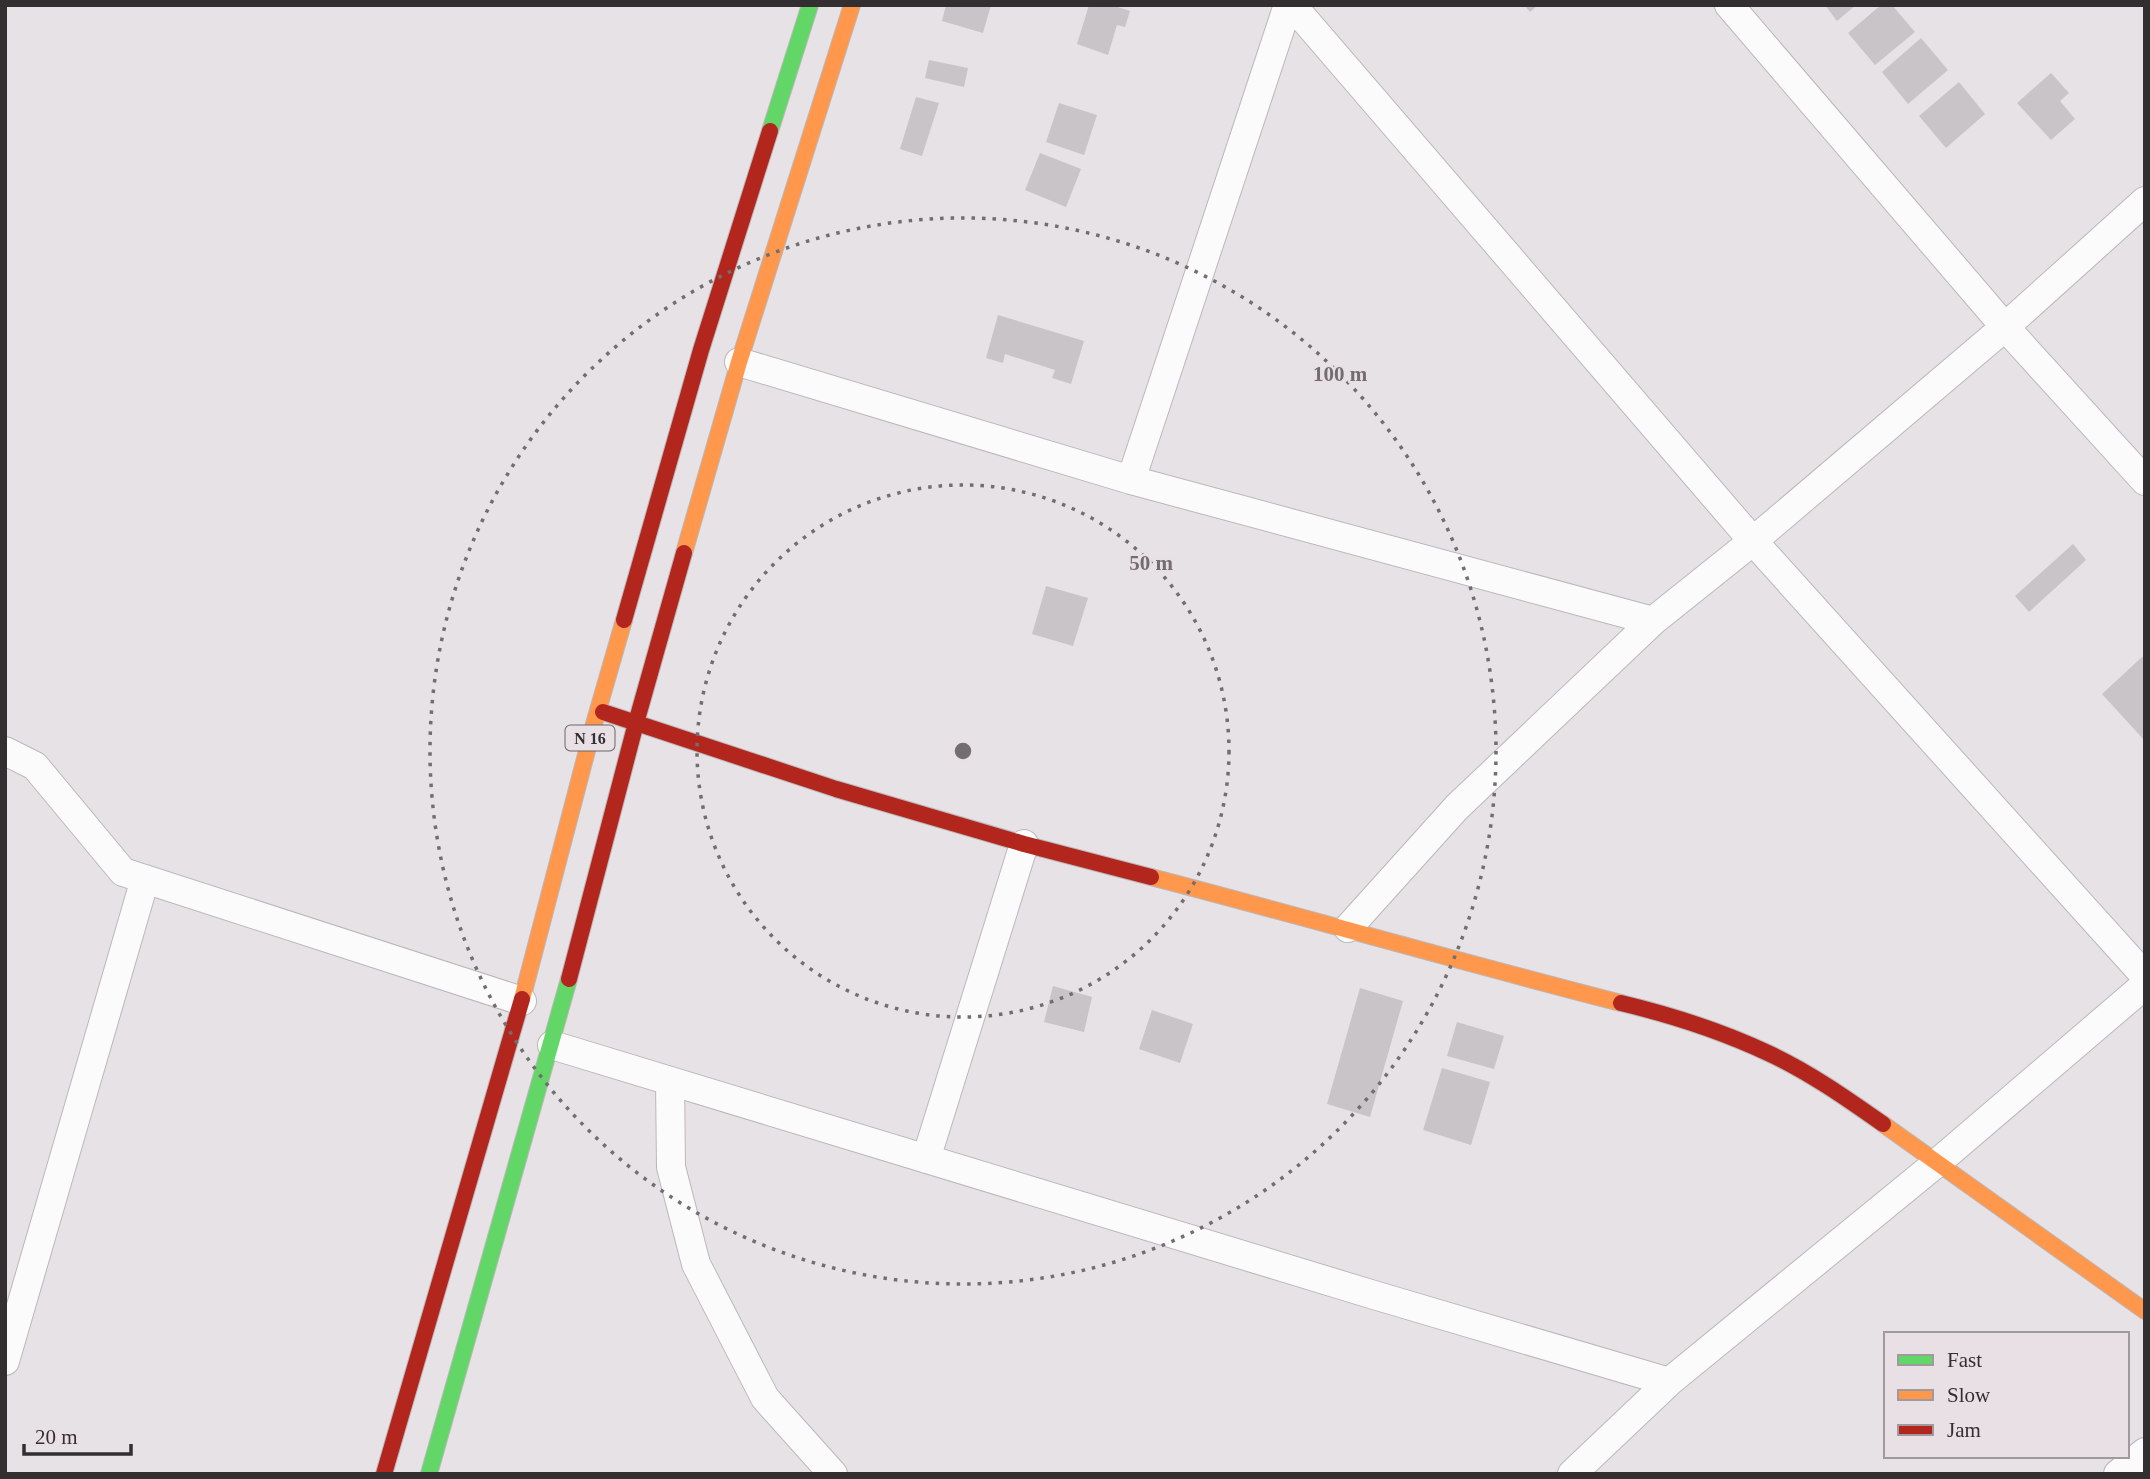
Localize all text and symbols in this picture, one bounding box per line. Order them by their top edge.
text: 100 m [1313,362,1368,386]
text: 50 m [1129,551,1173,575]
road number: N 16 [566,726,614,750]
centre of rings [951,739,975,763]
legend [1884,1332,2129,1458]
text: Fast [1947,1348,1982,1372]
text: Slow [1947,1383,1991,1407]
scale bar [24,1412,131,1456]
text: Jam [1947,1418,1981,1442]
text: 20 m [35,1425,78,1449]

